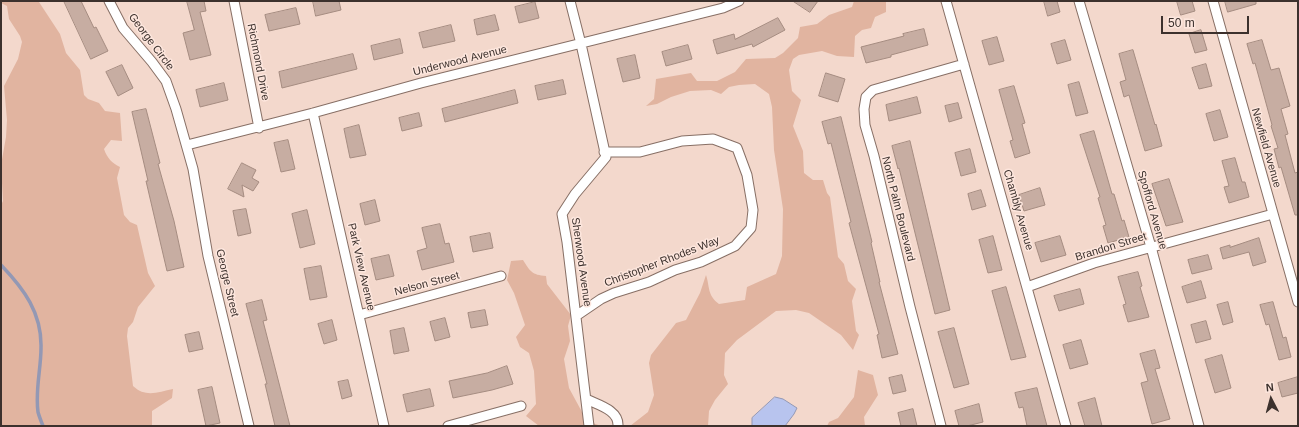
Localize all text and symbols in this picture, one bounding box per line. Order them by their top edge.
scale bar [1163,8,1251,34]
street label: George Circle [125,11,177,73]
text: 50 m [1168,16,1195,30]
street label: Richmond Drive [244,22,272,102]
street label: Underwood Avenue [412,43,508,79]
street label: Newfield Avenue [1248,107,1284,189]
street label: North Palm Boulevard [879,155,917,263]
street label: Chambly Avenue [1000,168,1036,252]
street label: Spofford Avenue [1134,169,1170,251]
street label: Sherwood Avenue [568,217,594,307]
street label: Park View Avenue [345,222,377,312]
street label: Brandon Street [1074,230,1148,264]
street label: Christopher Rhodes Way [602,234,722,290]
street label: George Street [213,248,241,318]
street label: Nelson Street [393,269,461,299]
north arrow [1251,379,1291,419]
text: N [1265,381,1274,393]

